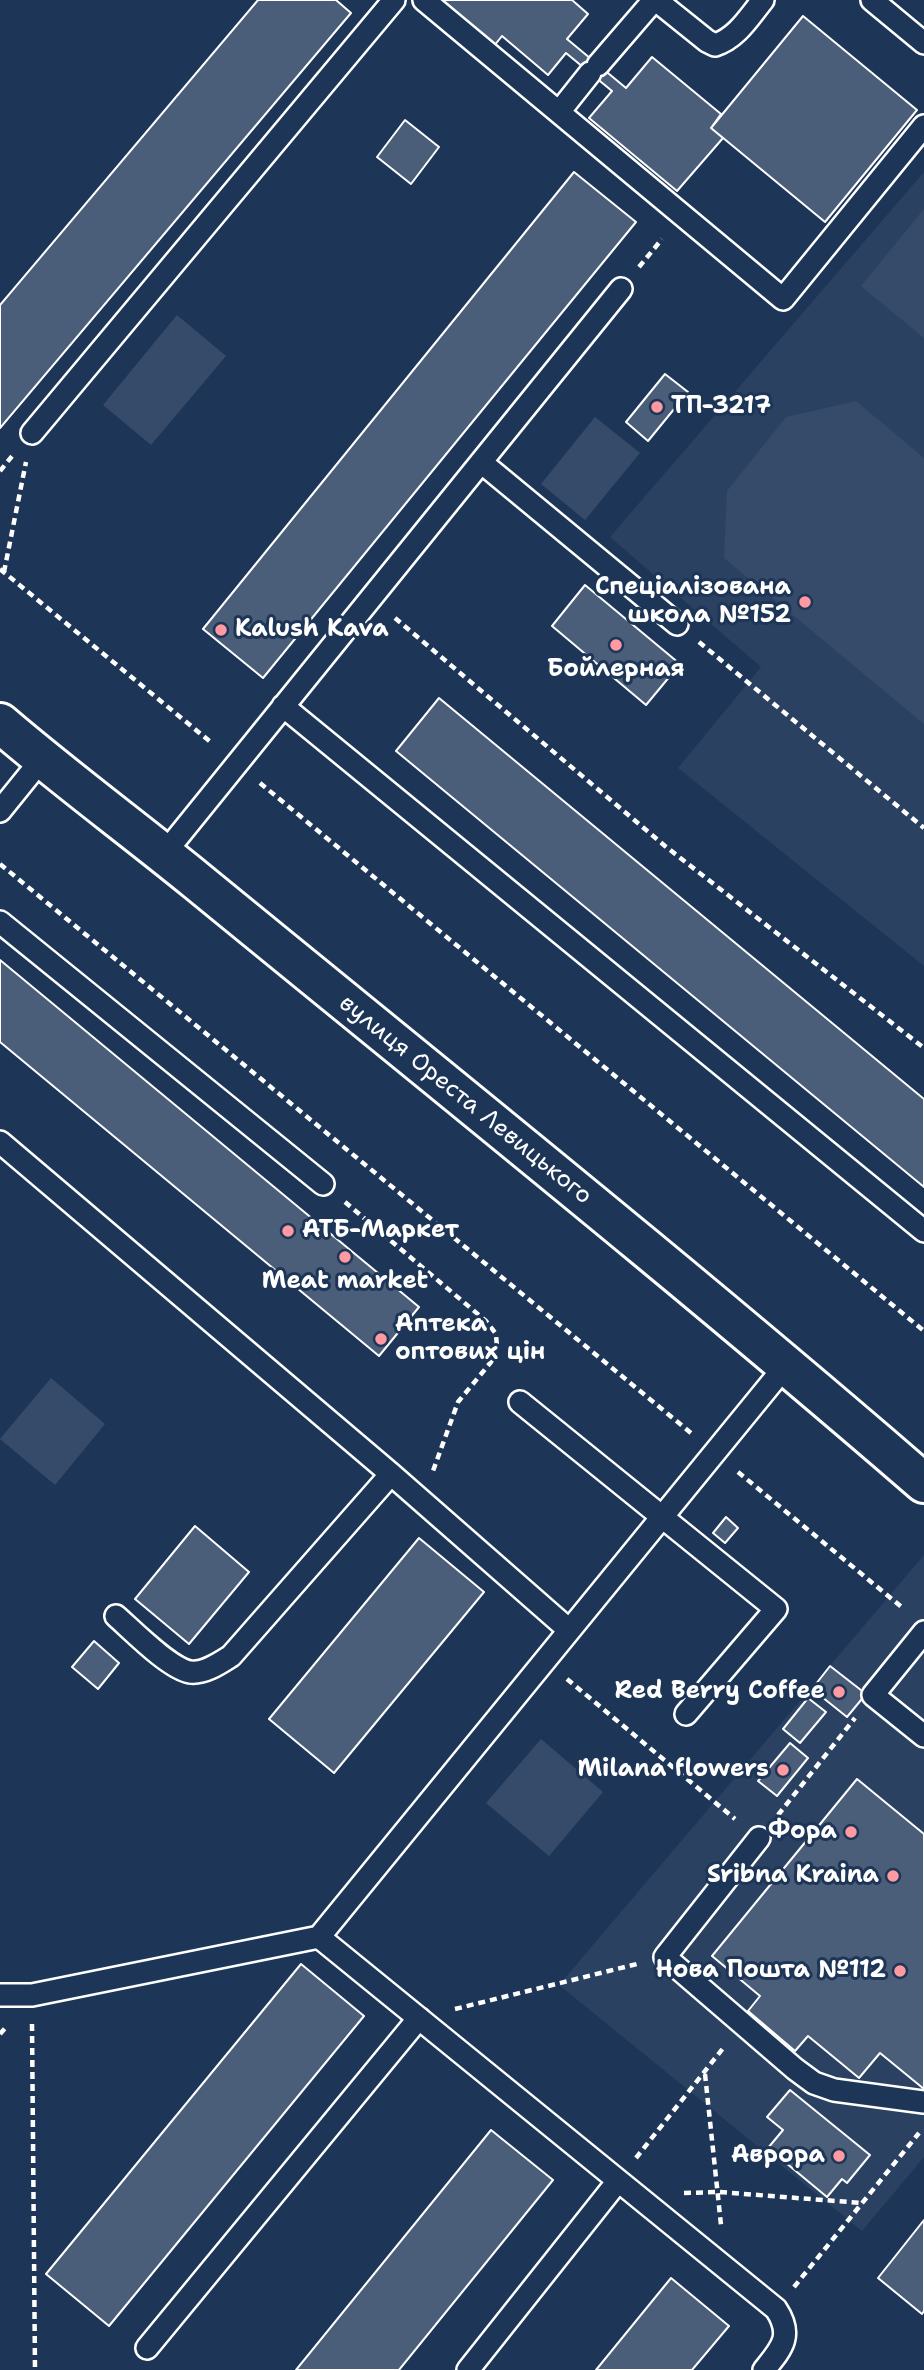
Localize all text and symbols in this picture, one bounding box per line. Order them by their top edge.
place label: ТП-3217 [671,393,771,421]
marker: ТП-3217 [649,399,665,415]
place label: Спеціалізована школа №152 [595,574,791,630]
marker: Спеціалізована школа №152 [797,594,813,610]
place label: Kalush Kava [235,616,389,644]
marker: Kalush Kava [213,622,229,638]
marker: Бойлерная [608,637,624,653]
place label: Бойлерная [547,656,685,684]
street label: вулиця Ореста Левицького [333,989,597,1211]
place label: АТБ-Маркет [302,1217,459,1245]
marker: АТБ-Маркет [280,1223,296,1239]
marker: Meat market [337,1249,353,1265]
place label: Meat market [262,1268,428,1296]
place label: Аптека оптових цін [395,1311,545,1367]
marker: Аптека оптових цін [373,1331,389,1347]
place label: Red Berry Coffee [614,1678,825,1706]
marker: Red Berry Coffee [831,1684,847,1700]
place label: Milana flowers [577,1756,769,1784]
marker: Milana flowers [775,1762,791,1778]
place label: Фора [768,1818,837,1846]
marker: Фора [843,1824,859,1840]
place label: Sribna Kraina [707,1862,879,1890]
marker: Sribna Kraina [885,1868,901,1884]
place label: Нова Пошта №112 [656,1957,886,1985]
marker: Нова Пошта №112 [892,1963,908,1979]
place label: Аврора [731,2142,825,2170]
marker: Аврора [831,2148,847,2164]

